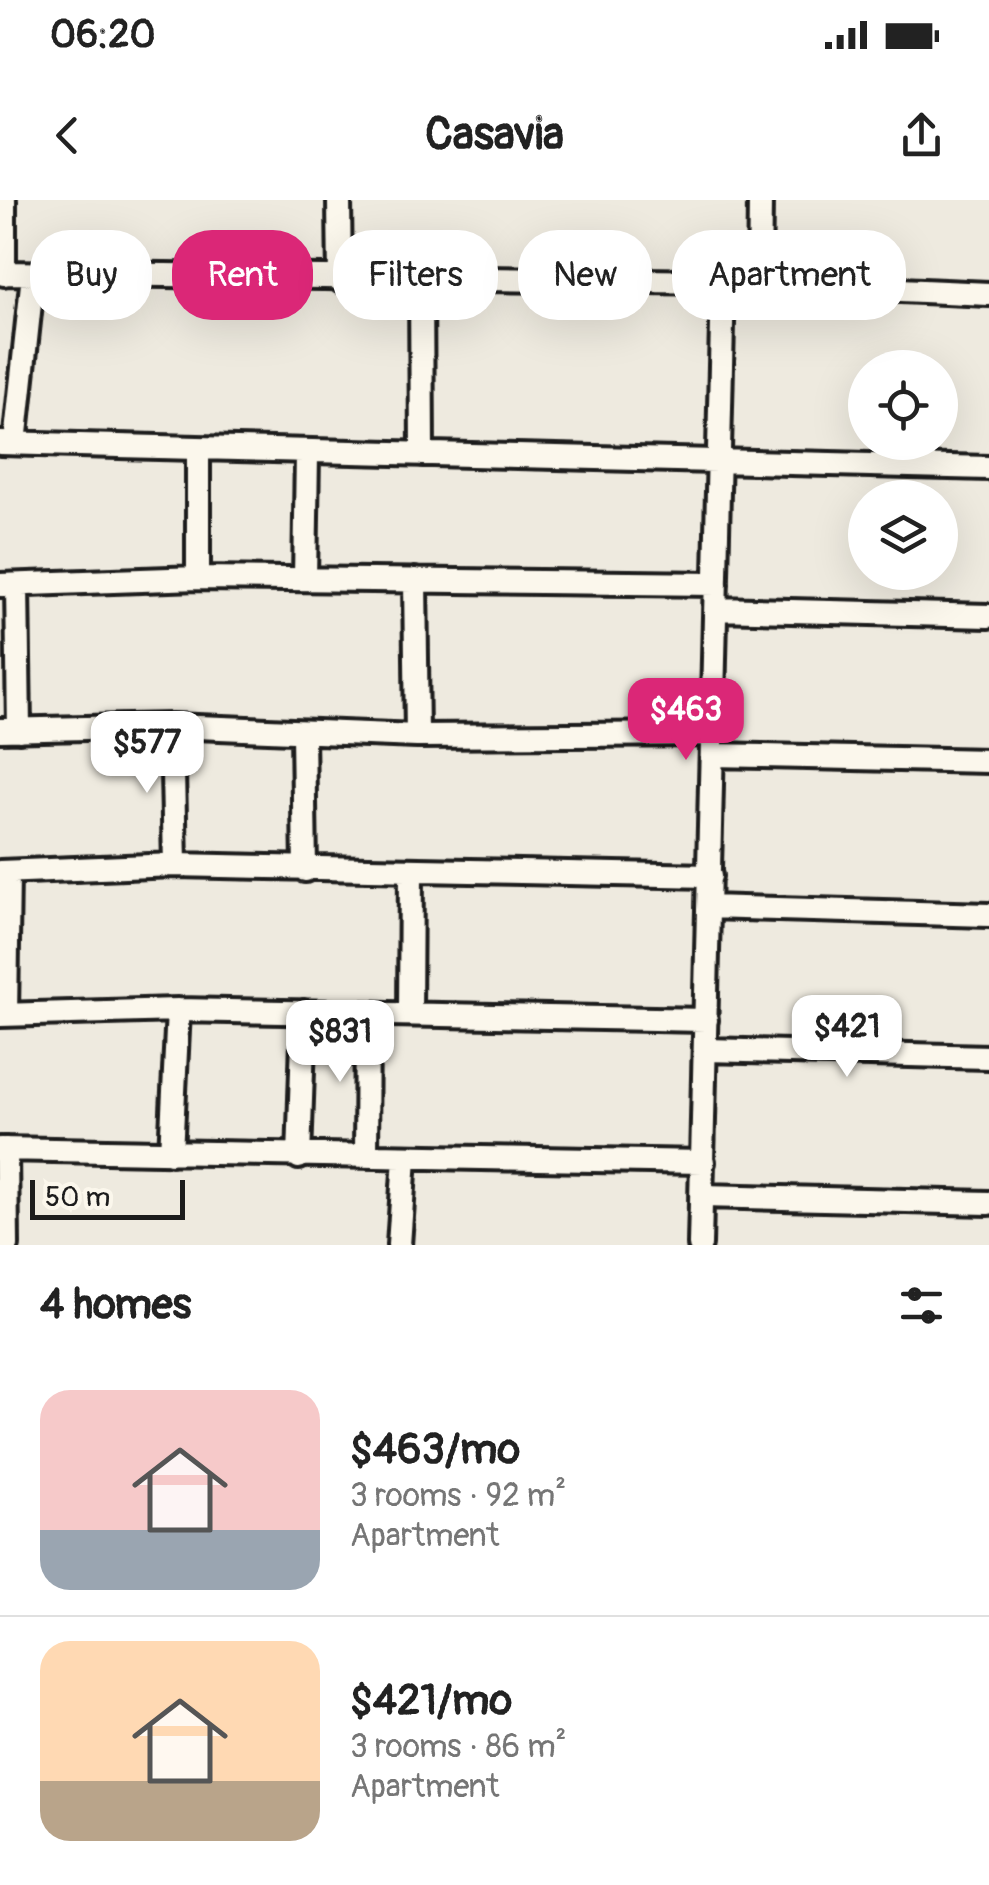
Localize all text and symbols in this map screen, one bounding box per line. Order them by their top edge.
text: 06:20 [50,11,155,59]
text: Casavia [425,107,564,163]
icon: back [40,108,95,163]
icon: share [894,108,949,163]
chip: Buy [30,230,152,320]
chip: Rent [172,230,313,320]
chip: Filters [333,230,498,320]
chip: New [518,230,652,320]
chip: Apartment [672,230,906,320]
map controls [848,350,958,590]
button: locate [848,350,958,460]
button: layers [848,480,958,590]
pin: $463 [627,678,745,763]
text: $463 [650,690,722,730]
pin: $577 [88,711,206,796]
text: $577 [113,723,181,763]
pin: $421 [788,995,906,1080]
pin: $831 [281,1000,399,1085]
text: $421 [814,1007,880,1047]
text: $831 [308,1012,372,1052]
scale bar [30,1175,185,1220]
text: 50 m [45,1180,110,1215]
icon: filters [894,1278,949,1333]
text: 4 homes [40,1279,191,1331]
text: $463/mo [350,1424,520,1476]
icon: home [120,1430,240,1550]
text: 3 rooms · 92 m² [350,1476,566,1516]
text: Apartment [350,1516,499,1556]
text: $421/mo [350,1675,512,1727]
icon: home [120,1681,240,1801]
text: 3 rooms · 86 m² [350,1727,567,1767]
text: Apartment [350,1767,499,1807]

